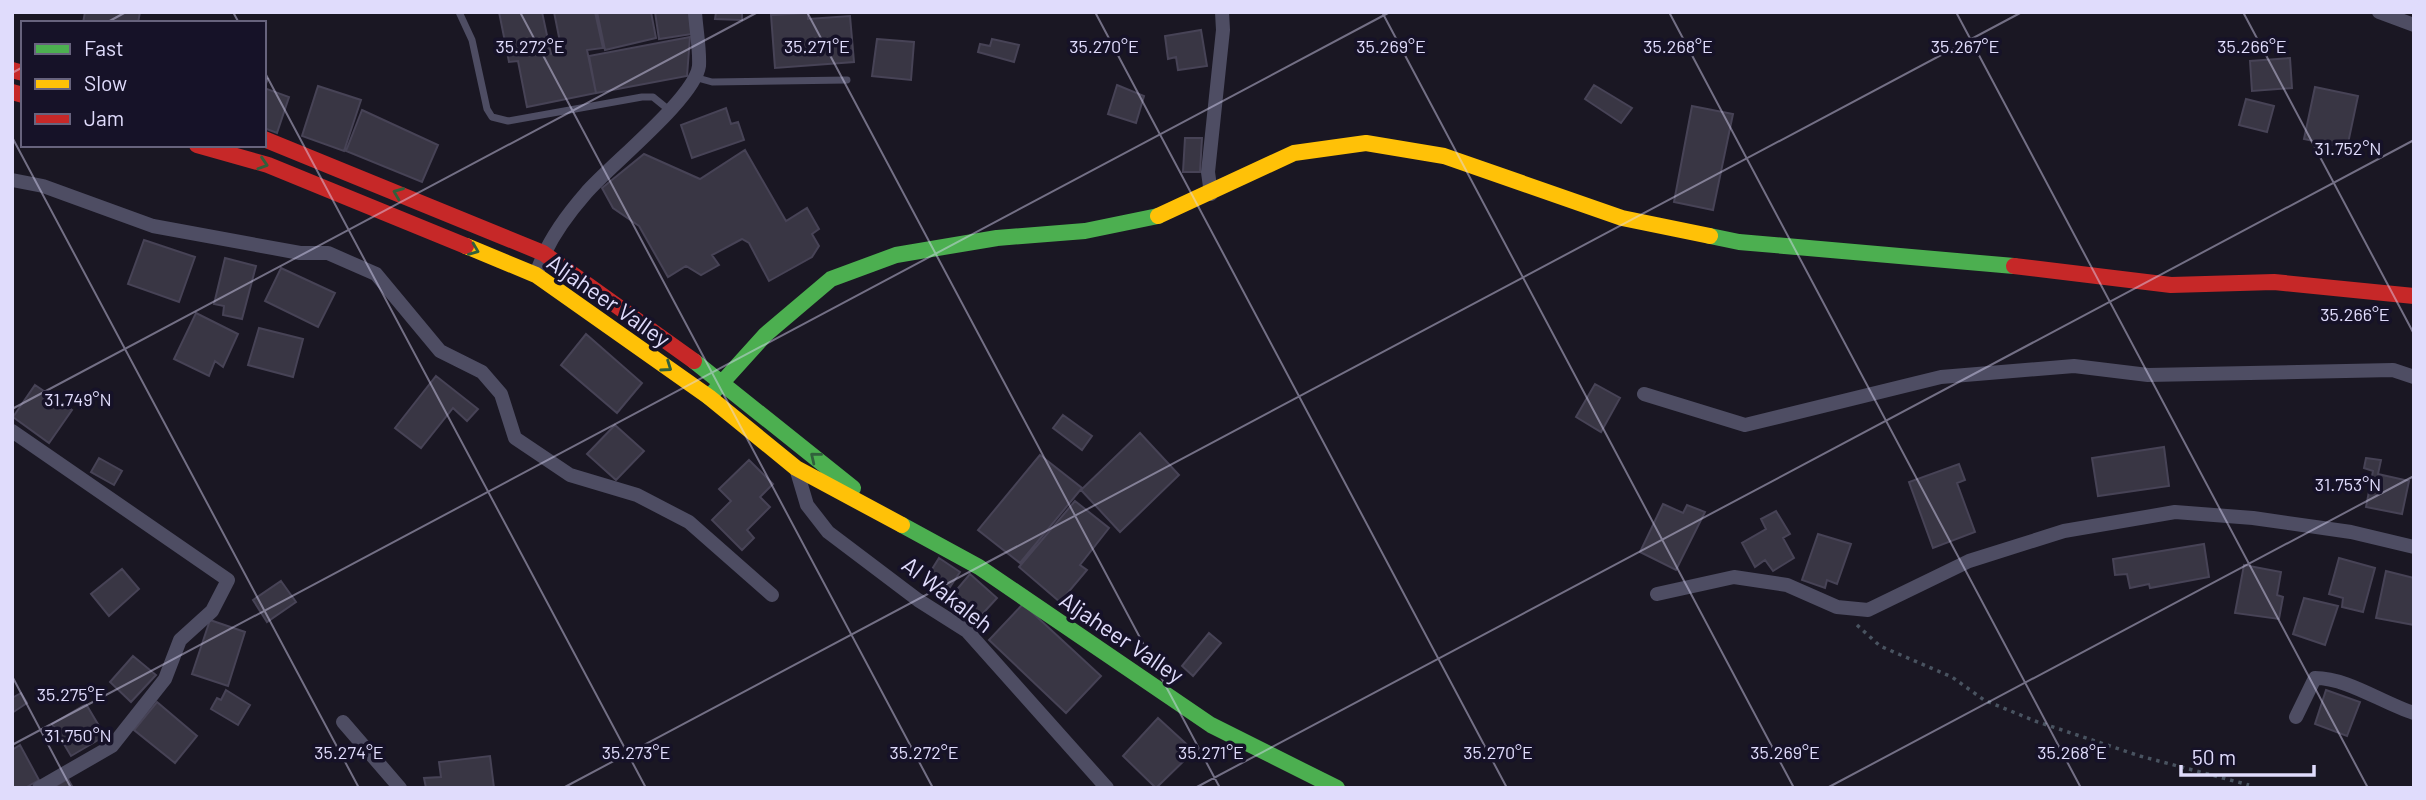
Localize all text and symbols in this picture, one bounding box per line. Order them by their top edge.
legend [21,21,266,147]
text: Fast [84,35,124,60]
text: 35.272°E [495,35,565,57]
text: 35.271°E [784,35,850,57]
text: 35.270°E [1069,35,1139,57]
text: 35.269°E [1356,35,1426,57]
text: 35.268°E [1643,35,1713,57]
text: 35.267°E [1931,35,1999,57]
text: 35.266°E [2217,35,2287,57]
text: Slow [84,70,127,95]
text: Jam [84,105,124,130]
text: 31.752°N [2315,137,2381,159]
one-way arrow [256,156,268,171]
one-way arrow [393,188,405,202]
one-way arrow [467,241,479,255]
street label: Aljaheer Valley [542,247,676,353]
text: 35.266°E [2320,303,2390,325]
one-way arrow [659,359,672,372]
text: 31.749°N [44,388,112,410]
one-way arrow [811,453,824,465]
text: 31.753°N [2315,473,2381,495]
street label: Al Wakaleh [897,550,999,638]
street label: Aljaheer Valley [1055,585,1190,689]
text: 35.275°E [37,683,105,705]
text: 31.750°N [44,724,112,746]
scale bar [2181,734,2314,778]
text: 35.274°E [314,741,384,763]
text: 35.273°E [602,741,670,763]
text: 35.272°E [889,741,959,763]
text: 35.271°E [1178,741,1244,763]
text: 35.270°E [1463,741,1533,763]
text: 35.269°E [1750,741,1820,763]
text: 35.268°E [2037,741,2107,763]
text: 50 m [2192,744,2236,769]

